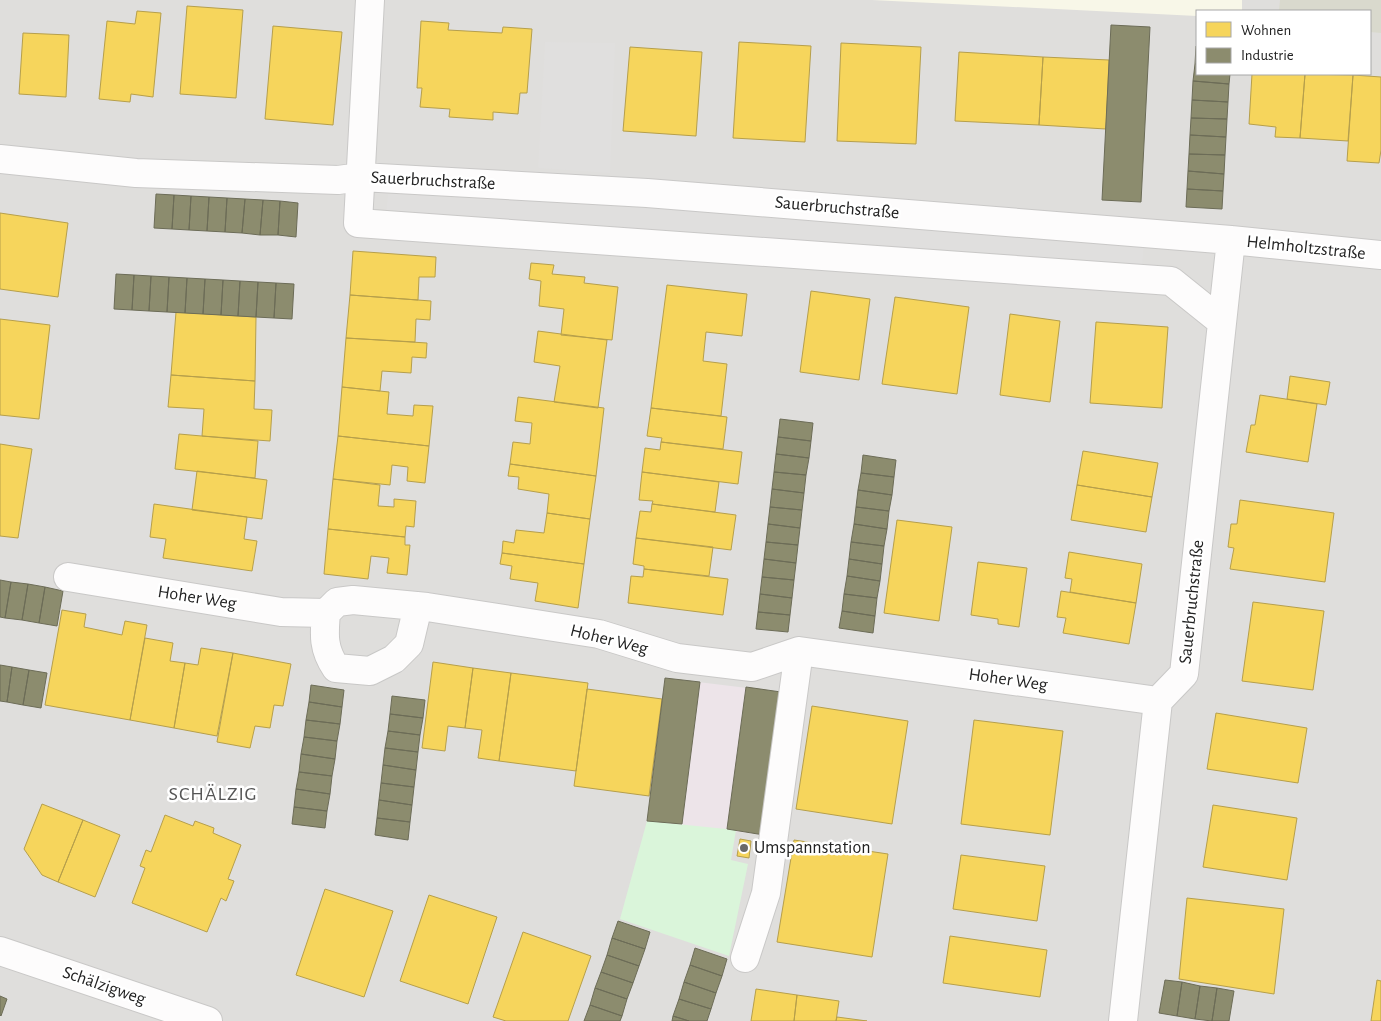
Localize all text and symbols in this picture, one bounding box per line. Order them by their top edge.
legend [1196,10,1371,75]
text: Wohnen [1241,23,1291,38]
text: Industrie [1241,48,1294,63]
street label: Sauerbruchstraße [370,169,496,193]
street label: Sauerbruchstraße [774,194,900,222]
street label: Helmholtzstraße [1246,233,1366,263]
street label: Sauerbruchstraße [1177,539,1207,665]
street label: Hoher Weg [156,583,238,613]
street label: Hoher Weg [568,622,650,658]
street label: Hoher Weg [967,666,1049,694]
district label: SCHÄLZIG [169,784,257,804]
place label: Umspannstation [754,839,870,857]
marker: Umspannstation [738,842,750,854]
street label: Schälzigweg [60,963,148,1009]

